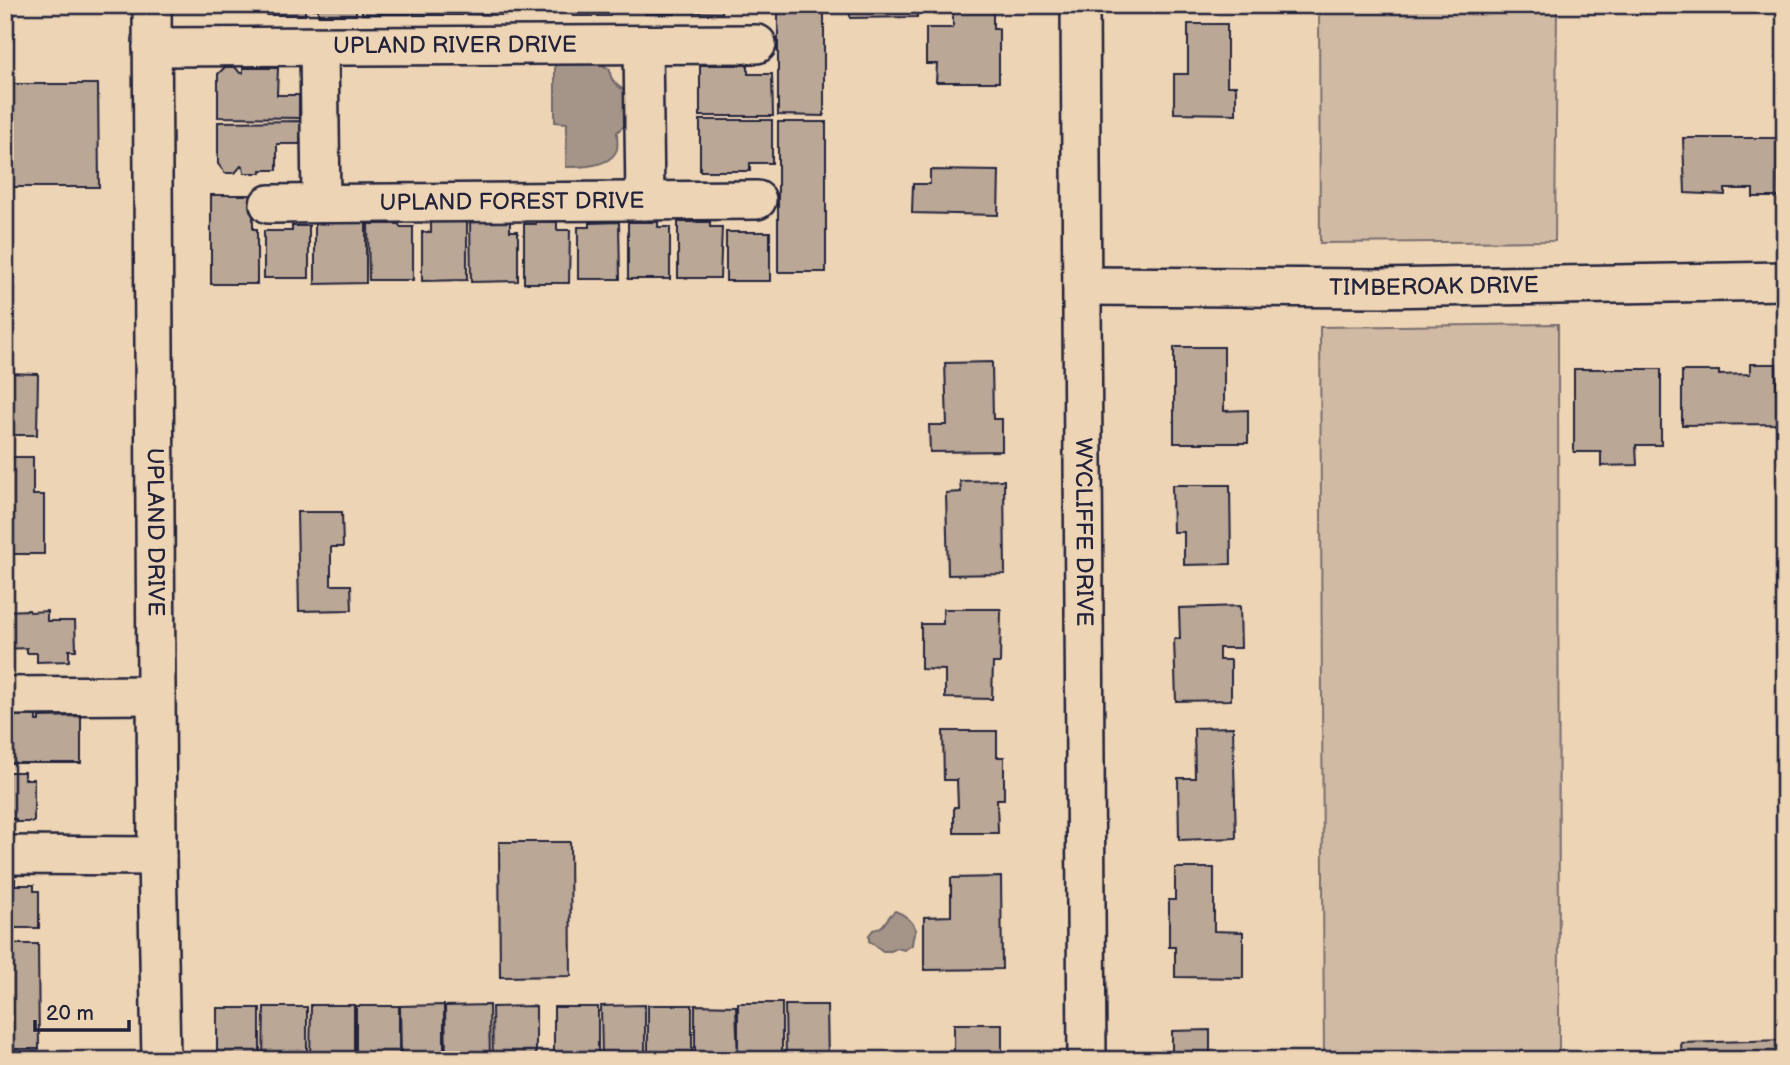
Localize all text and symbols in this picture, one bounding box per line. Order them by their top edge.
street label: UPLAND RIVER DRIVE [333,31,577,60]
street label: UPLAND FOREST DRIVE [379,187,645,217]
street label: TIMBEROAK DRIVE [1329,271,1539,302]
street label: WYCLIFFE DRIVE [1069,438,1098,626]
street label: UPLAND DRIVE [141,448,170,616]
scale bar [35,988,130,1032]
text: 20 m [46,1001,94,1026]

